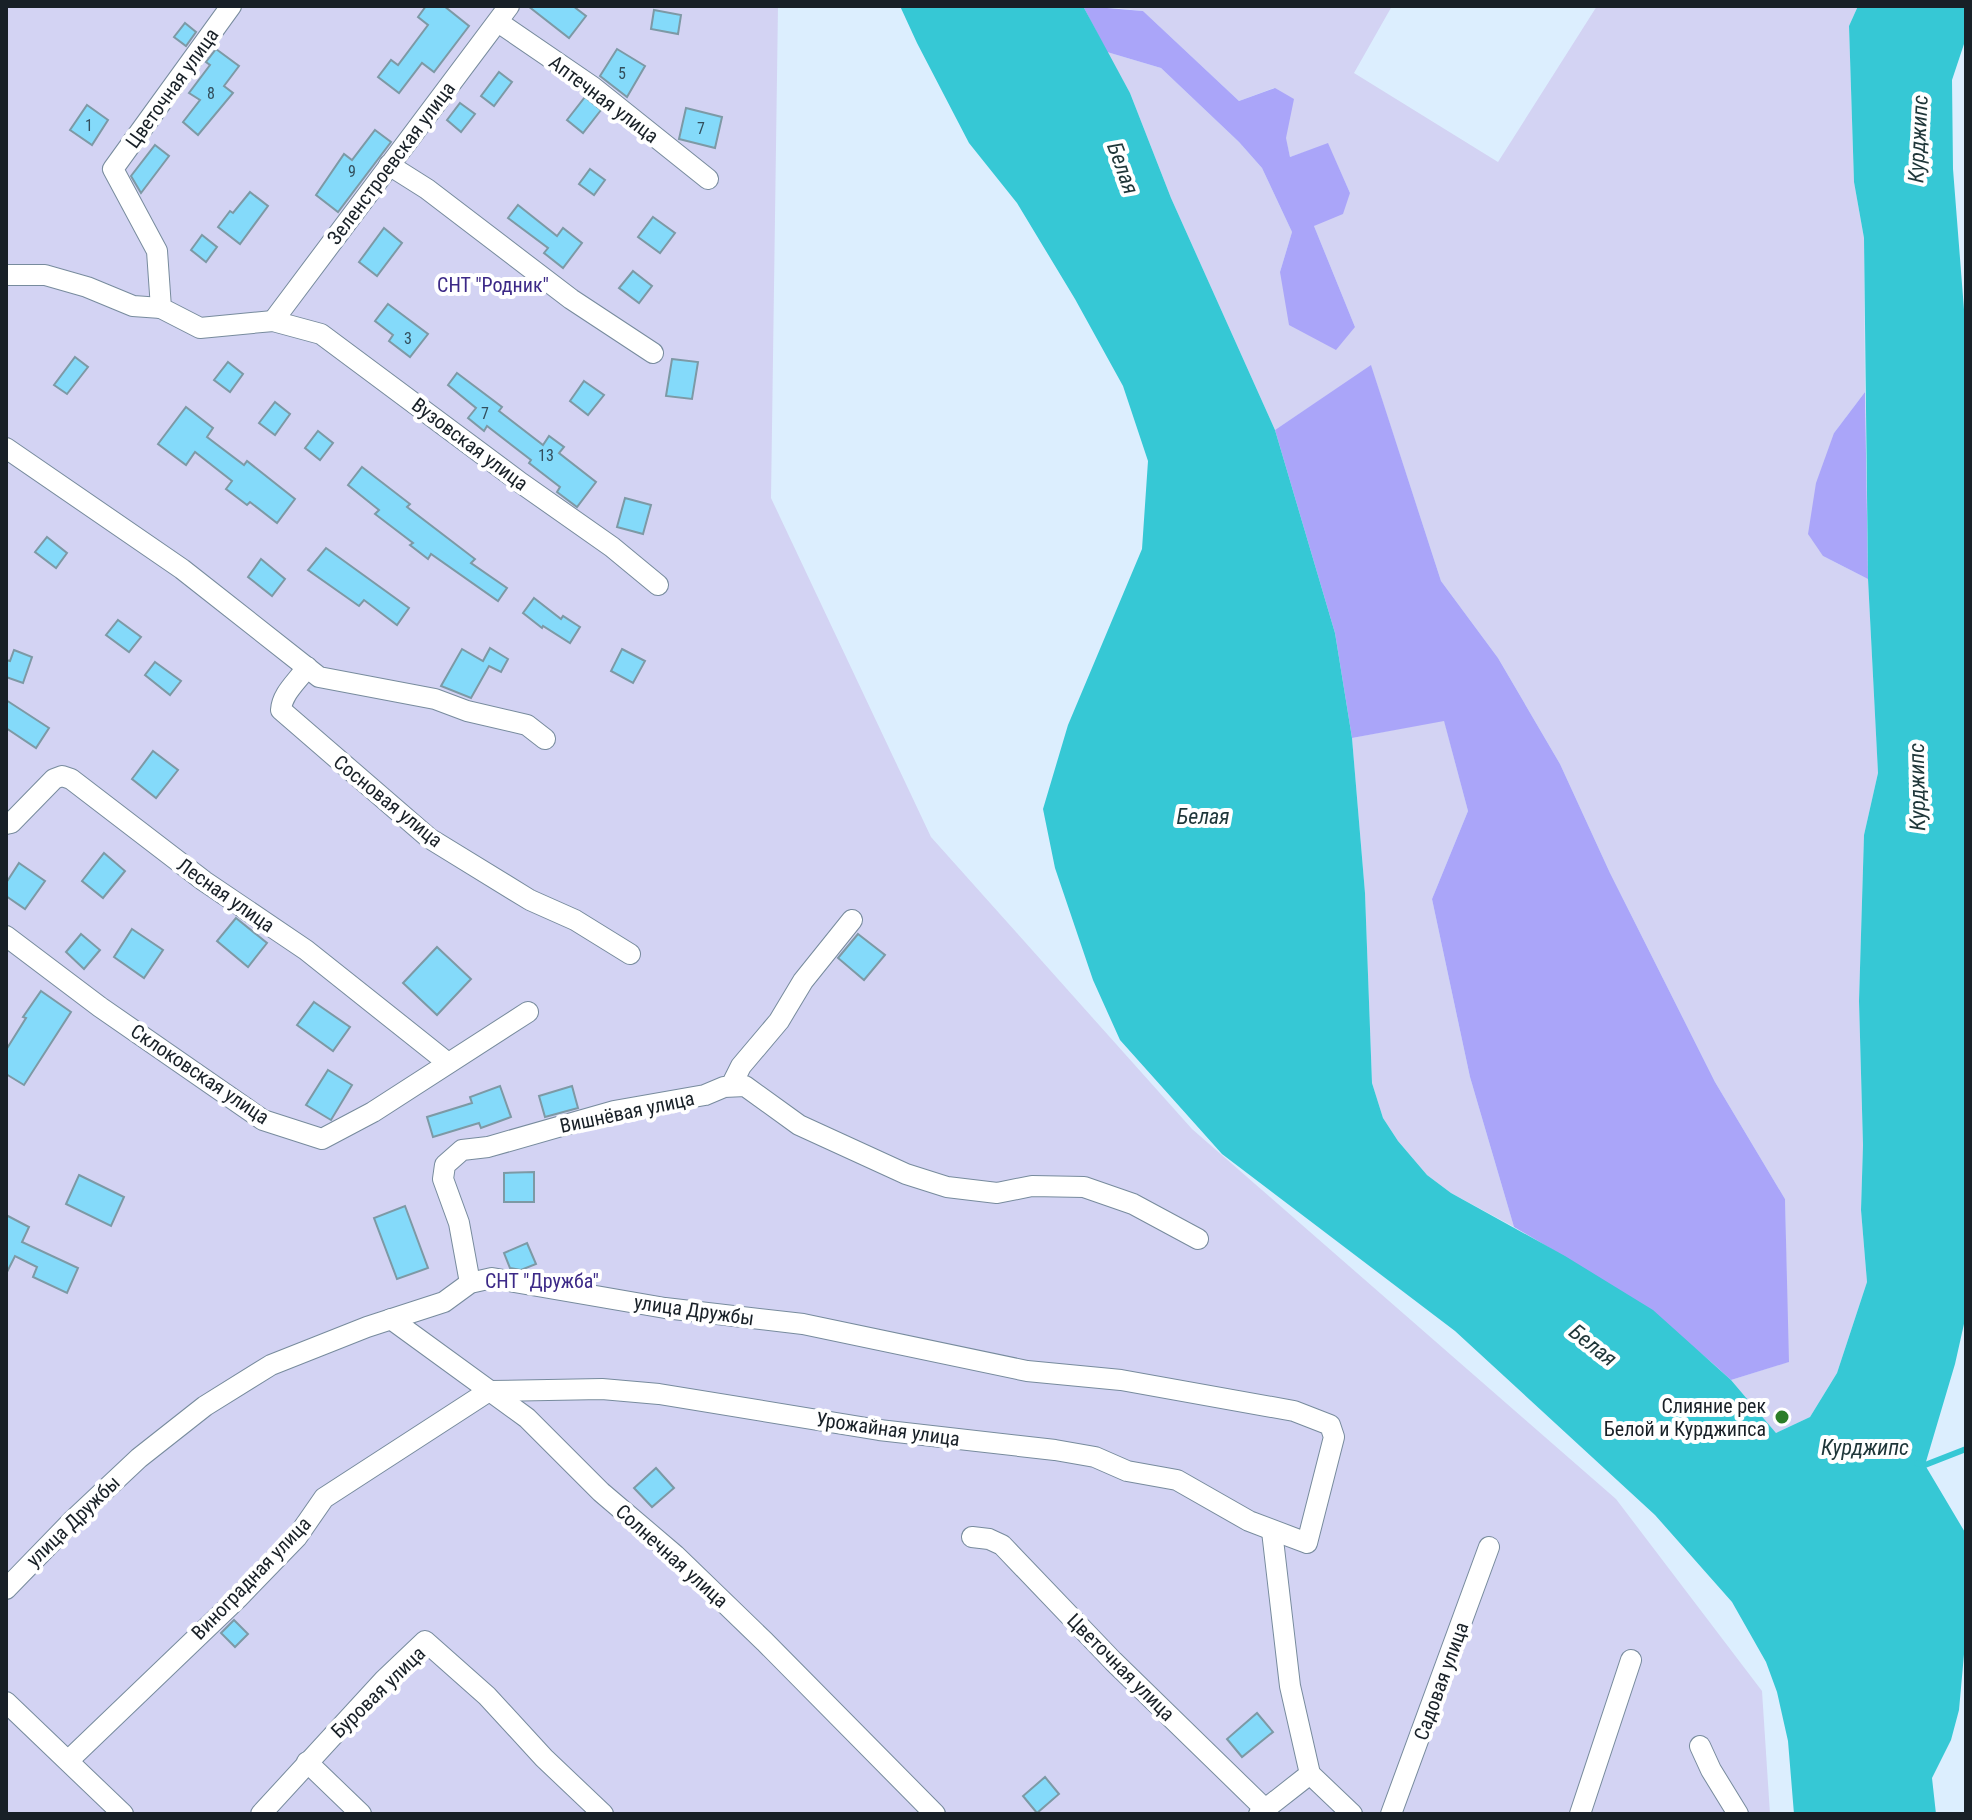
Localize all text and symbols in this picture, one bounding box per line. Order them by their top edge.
street label: Цветочная улица [120,23,224,153]
street label: Аптечная улица [545,50,663,148]
house number: 5 [618,64,626,83]
street label: Зеленстроевская улица [322,77,460,249]
house number: 8 [207,84,215,103]
water label: Курджипс [1903,94,1933,184]
house number: 1 [85,116,93,135]
house number: 7 [697,119,705,138]
water label: Белая [1102,139,1144,197]
house number: 9 [348,162,356,181]
park label: СНТ "Родник" [437,273,549,297]
house number: 3 [404,329,412,348]
street label: Вузовская улица [407,392,533,496]
house number: 7 [481,404,489,423]
house number: 13 [538,446,554,465]
water label: Курджипс [1904,743,1930,831]
street label: Сосновая улица [329,750,447,852]
water label: Белая [1176,804,1230,829]
street label: Лесная улица [173,853,279,937]
street label: Склоковская улица [126,1019,274,1129]
street label: Вишнёвая улица [557,1086,697,1138]
park label: СНТ "Дружба" [485,1269,599,1293]
street label: улица Дружбы [633,1290,755,1330]
water label: Белая [1564,1319,1622,1371]
place label: Слияние рек Белой и Курджипса [1604,1394,1766,1441]
street label: Урожайная улица [815,1407,961,1451]
marker: Слияние рек Белой и Курджипса [1773,1408,1791,1426]
water label: Курджипс [1821,1435,1909,1460]
street label: улица Дружбы [21,1470,125,1572]
street label: Солнечная улица [611,1499,733,1613]
street label: Виноградная улица [186,1512,316,1644]
street label: Цветочная улица [1062,1608,1180,1726]
street label: Садовая улица [1409,1619,1473,1743]
street label: Буровая улица [326,1641,430,1743]

